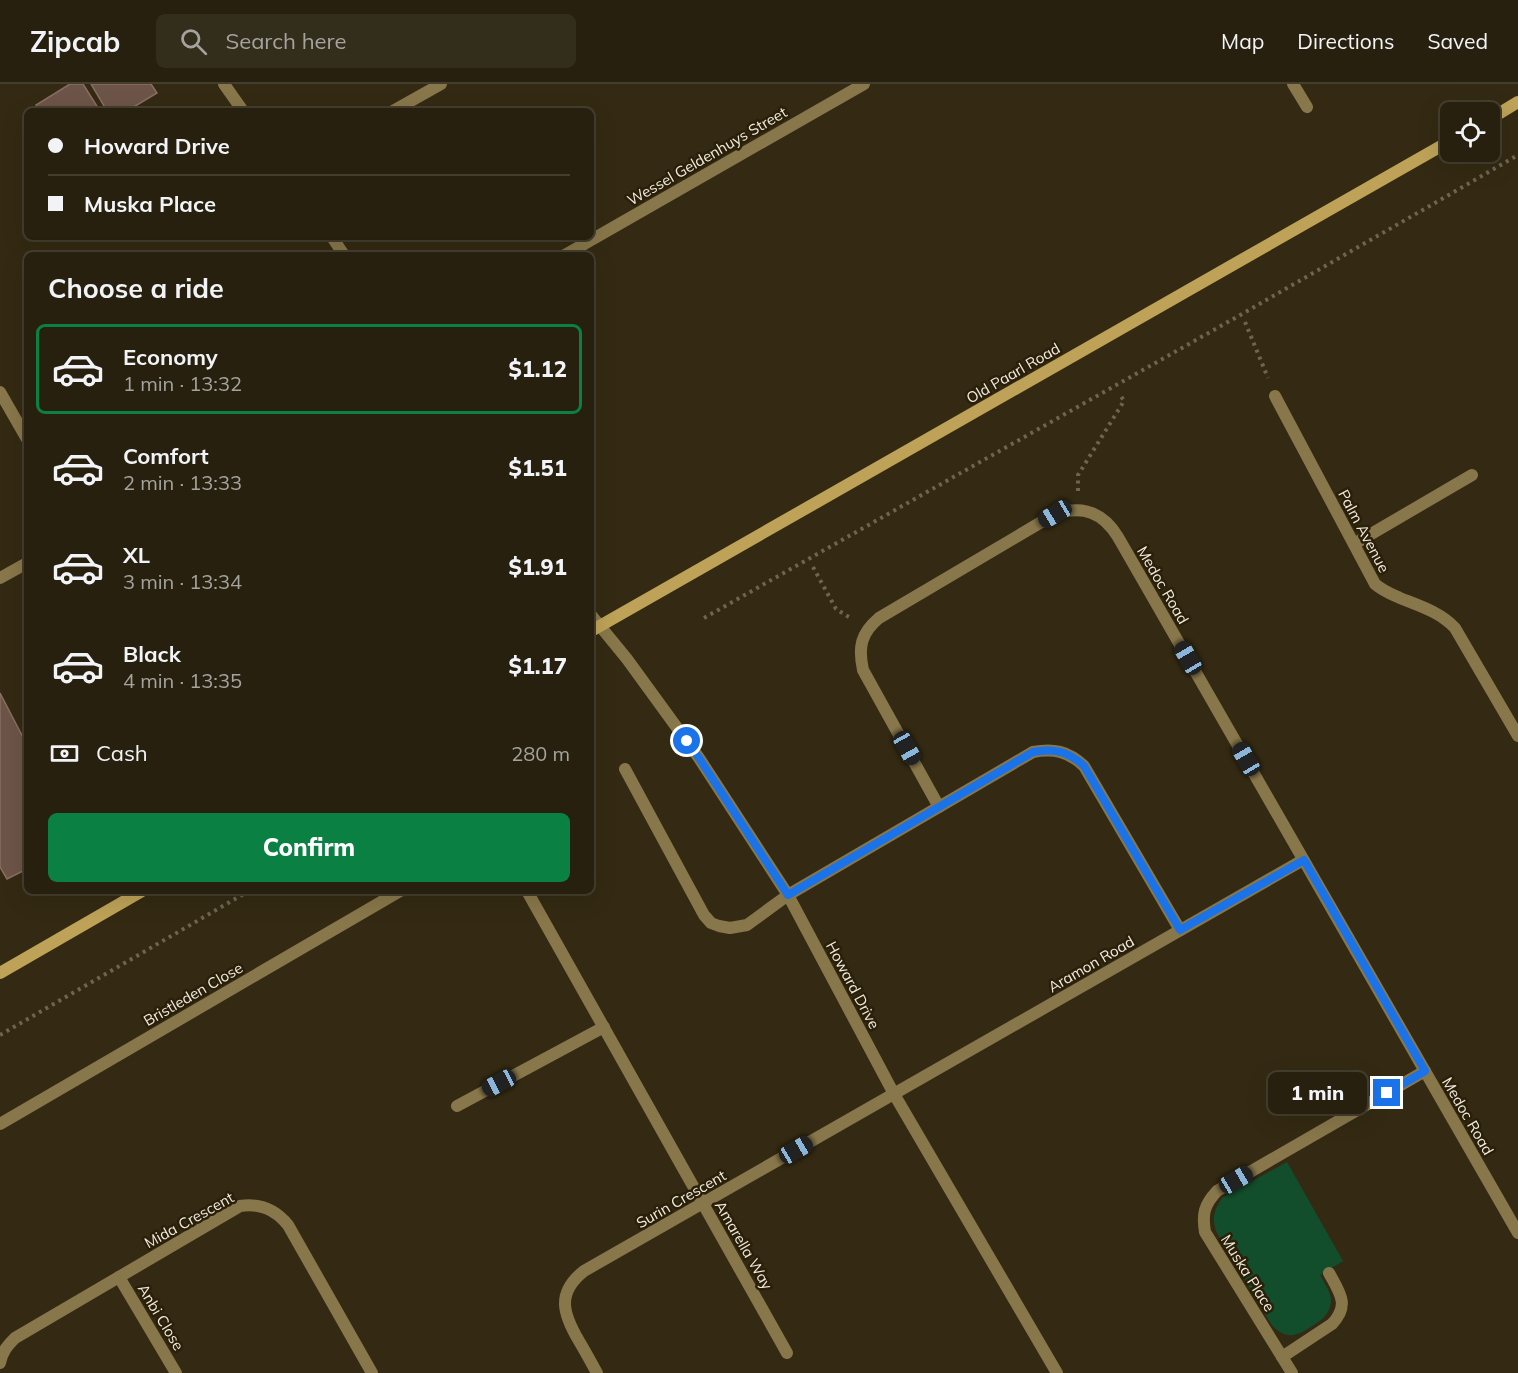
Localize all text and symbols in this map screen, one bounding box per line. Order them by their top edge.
search box [156,14,576,68]
text: Zipcab [30,24,120,59]
icon: search [177,25,210,58]
text: Search here [225,27,346,55]
text: Map [1221,28,1264,54]
text: Directions [1297,28,1394,54]
text: Saved [1427,28,1488,54]
street label: Wessel Geldenhuys Street [624,102,790,210]
map controls [1440,102,1500,162]
button: locate [1440,102,1500,162]
text: Howard Drive [84,132,230,160]
text: Muska Place [84,190,216,218]
text: Choose a ride [48,271,224,305]
street label: Old Paarl Road [963,338,1063,408]
icon: car [51,342,105,396]
text: Economy [123,343,218,371]
text: $1.12 [508,355,567,383]
text: 1 min · 13:32 [123,371,242,396]
icon: car [51,441,105,495]
text: Comfort [123,442,209,470]
text: $1.51 [508,454,567,482]
text: 2 min · 13:33 [123,470,242,495]
street label: Palm Avenue [1334,486,1394,576]
car [1035,497,1075,531]
icon: car [51,540,105,594]
text: XL [123,541,150,569]
street label: Medoc Road [1133,543,1193,627]
text: $1.91 [508,553,567,581]
text: 3 min · 13:34 [123,569,242,594]
car [1171,638,1205,678]
icon: car [51,639,105,693]
text: Black [123,640,181,668]
text: $1.17 [508,652,567,680]
text: 4 min · 13:35 [123,668,242,693]
route start [673,727,700,754]
car [890,728,924,768]
icon: cash [48,737,81,770]
text: Cash [96,739,148,767]
car [1229,739,1263,779]
text: 280 m [511,741,570,766]
button: Confirm [48,813,570,882]
street label: Aramon Road [1044,932,1138,996]
street label: Howard Drive [822,938,884,1032]
street label: Bristleden Close [140,958,246,1030]
car [479,1067,519,1099]
callout: 1 min [1267,1072,1366,1114]
street label: Medoc Road [1438,1074,1498,1158]
route end [1373,1079,1400,1106]
text: 1 min [1291,1080,1344,1105]
car [776,1133,816,1167]
car [1216,1163,1256,1197]
street label: Surin Crescent [633,1166,729,1232]
street label: Mida Crescent [141,1188,237,1252]
street label: Amarella Way [711,1197,777,1293]
street label: Muska Place [1217,1231,1279,1315]
street label: Anbi Close [134,1280,188,1354]

